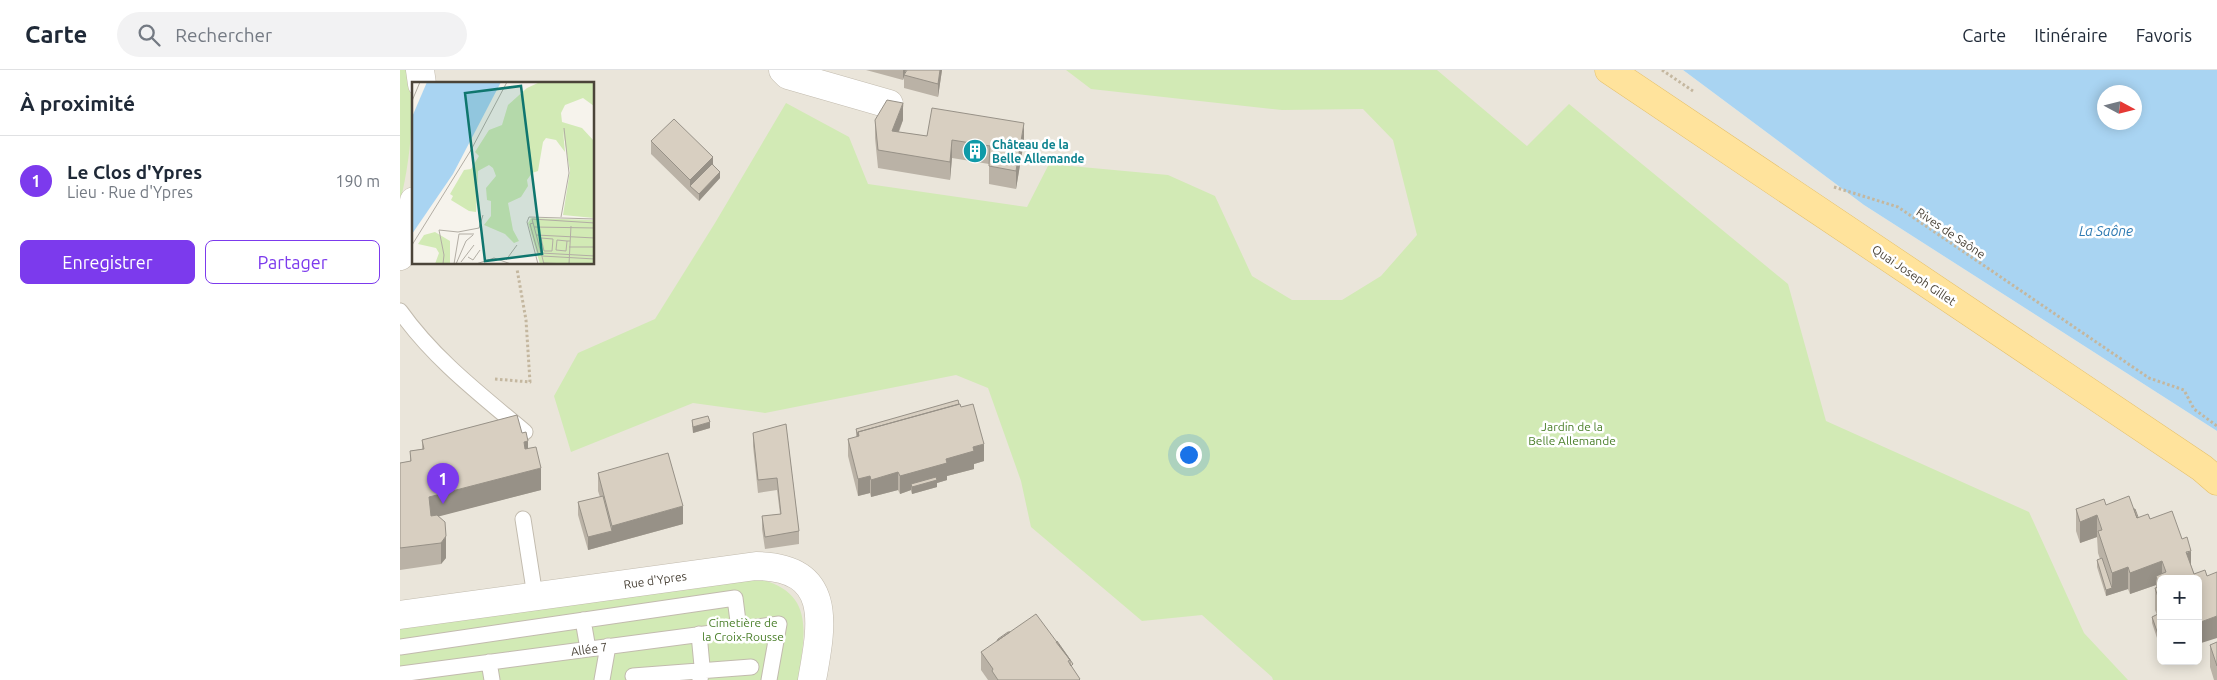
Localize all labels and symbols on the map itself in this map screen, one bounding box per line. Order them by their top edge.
inset map [412,82,595,265]
north arrow [2097,85,2142,130]
building icon: Château de la Belle Allemande [962,138,988,164]
place label: Château de la Belle Allemande [992,138,1085,165]
street label: Rives de Saône [1914,205,1988,261]
water label: La Saône [2079,223,2133,239]
street label: Quai Joseph Gillet [1870,242,1958,308]
park label: Jardin de la Belle Allemande [1528,420,1616,447]
your location [1176,442,1202,468]
pin: 1 [427,463,459,504]
street label: Rue d'Ypres [623,569,687,591]
park label: Cimetière de la Croix-Rousse [702,616,784,643]
street label: Allée 7 [570,640,608,658]

